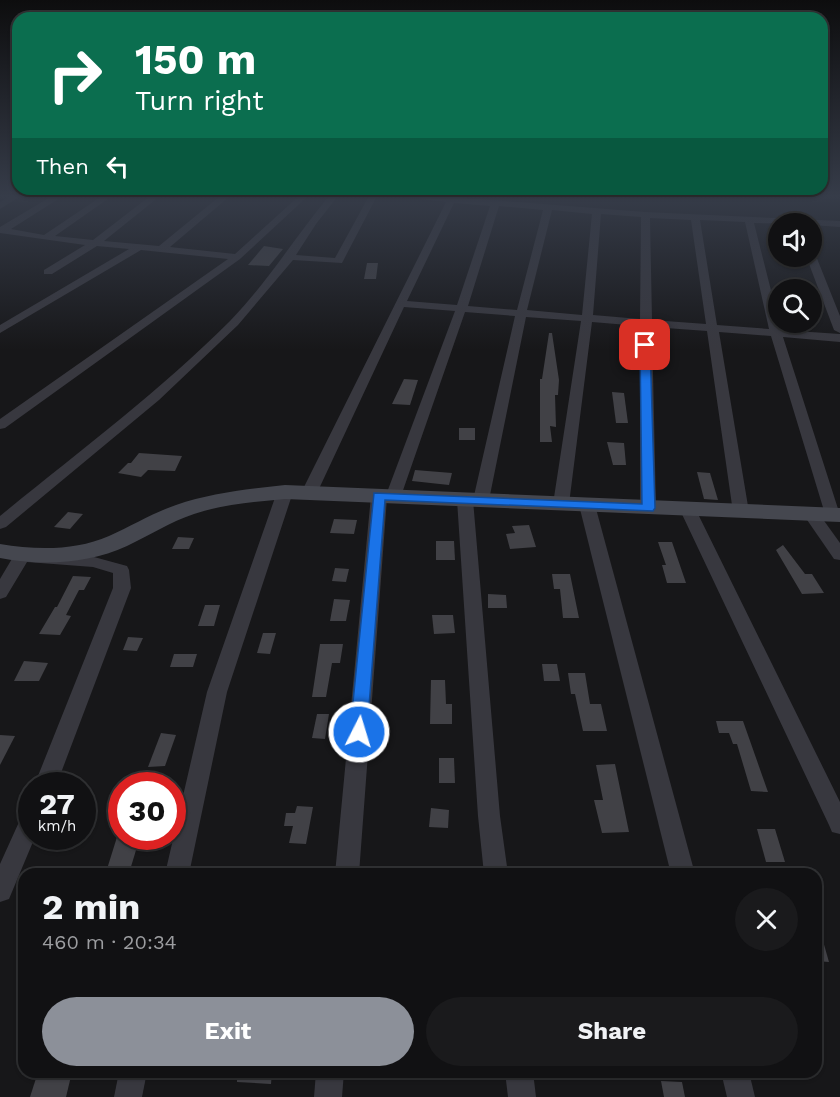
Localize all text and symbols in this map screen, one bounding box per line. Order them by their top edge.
text: 150 m [135,35,256,84]
icon: right [36,36,114,114]
text: Turn right [135,85,264,117]
icon: left [101,150,134,183]
text: Then [36,154,89,179]
map controls [768,213,822,333]
button: sound [768,213,822,267]
button: search [768,279,822,333]
pin [619,319,670,370]
icon: arrive [628,328,661,361]
position arrow [327,700,391,764]
speed limit sign: 30 [108,772,186,850]
text: 27 [39,786,75,821]
text: km/h [38,817,76,835]
text: 2 min [42,886,140,928]
button: close [735,888,798,951]
text: 460 m · 20:34 [42,930,177,954]
button: Exit [42,997,414,1066]
button: Share [426,997,798,1066]

